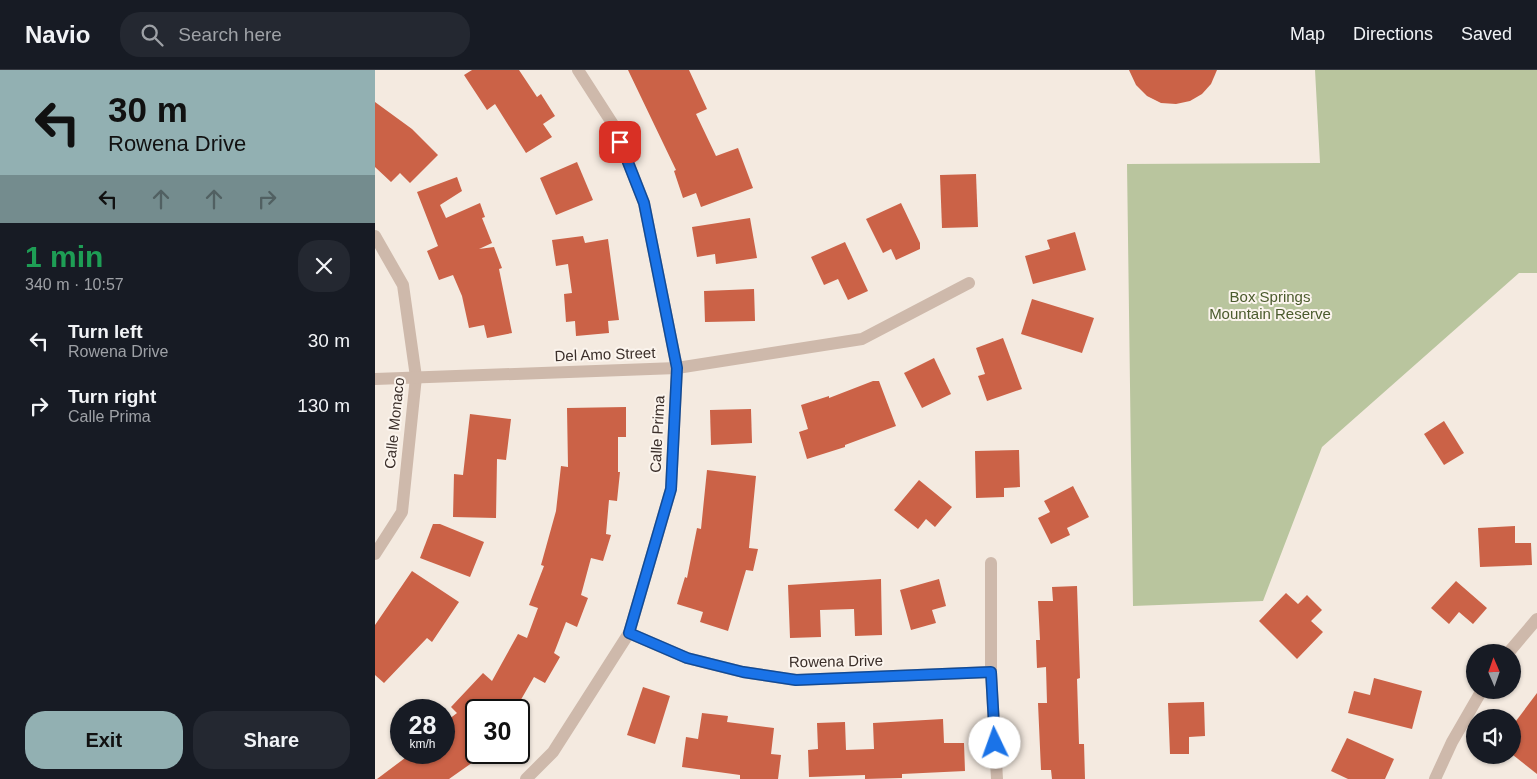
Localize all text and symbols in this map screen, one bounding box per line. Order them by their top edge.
search box [120,12,470,57]
text: Navio [25,21,90,48]
icon: search [138,21,166,49]
text: Search here [178,24,282,45]
text: Map [1290,24,1325,44]
text: Directions [1353,24,1433,44]
text: Saved [1461,24,1512,44]
icon: left [25,90,90,155]
text: 30 m [108,90,188,129]
pin [599,121,641,163]
icon: arrive [606,128,634,156]
text: Rowena Drive [108,131,246,156]
icon: left [94,185,122,213]
icon: ahead [147,185,175,213]
icon: ahead [200,185,228,213]
icon: right [253,185,281,213]
text: 1 min [25,240,103,273]
button: close [298,240,350,292]
text: 340 m · 10:57 [25,276,124,293]
park label: Box Springs Mountain Reserve [1209,288,1331,322]
text: Turn left [68,321,143,342]
icon: left [25,327,53,355]
text: 30 m [308,330,350,351]
text: Rowena Drive [68,343,168,360]
street label: Del Amo Street [554,344,657,364]
street label: Calle Monaco [381,377,407,469]
text: Turn right [68,386,156,407]
icon: right [25,392,53,420]
street label: Calle Prima [646,394,668,473]
text: 130 m [297,395,350,416]
text: Calle Prima [68,408,151,425]
north arrow [1466,644,1521,699]
map controls [1466,644,1521,764]
street label: Rowena Drive [789,652,883,670]
speed limit sign: 30 [465,699,530,764]
button: sound [1466,709,1521,764]
button: Exit [25,711,183,769]
button: Share [193,711,350,769]
text: 28 [409,711,436,739]
position arrow [968,716,1020,768]
text: km/h [409,737,436,751]

